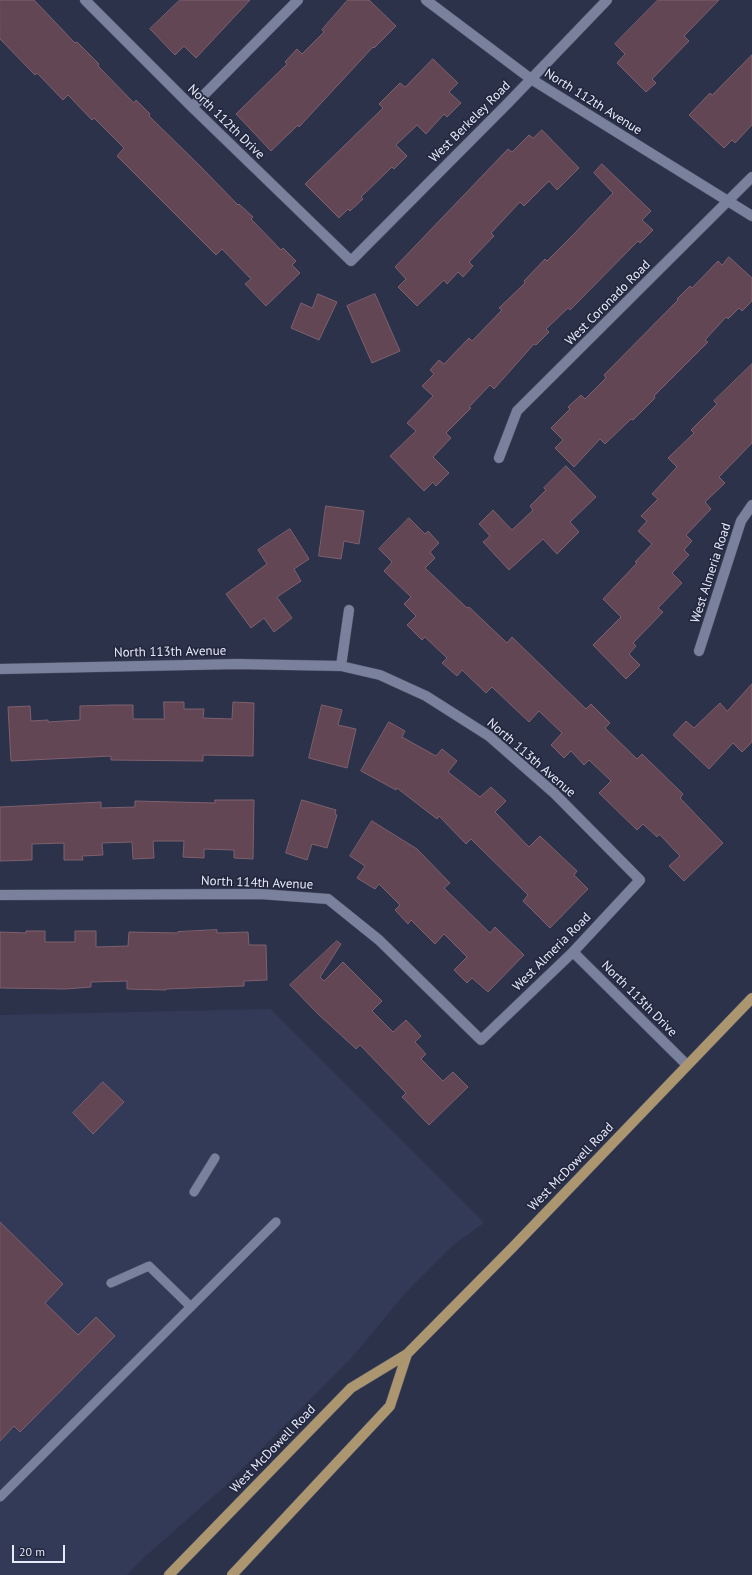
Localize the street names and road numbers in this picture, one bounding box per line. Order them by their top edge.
street label: North 112th Avenue [541,66,645,138]
street label: West Berkeley Road [426,78,514,166]
street label: North 112th Drive [184,81,268,163]
street label: West Coronado Road [562,257,654,349]
street label: West Almeria Road [688,521,734,625]
street label: North 113th Avenue [114,643,226,661]
street label: North 113th Avenue [483,715,579,801]
street label: North 114th Avenue [201,873,313,893]
street label: West Almeria Road [510,910,594,994]
street label: North 113th Drive [598,958,680,1040]
street label: West McDowell Road [525,1120,617,1214]
street label: West McDowell Road [227,1402,319,1496]

